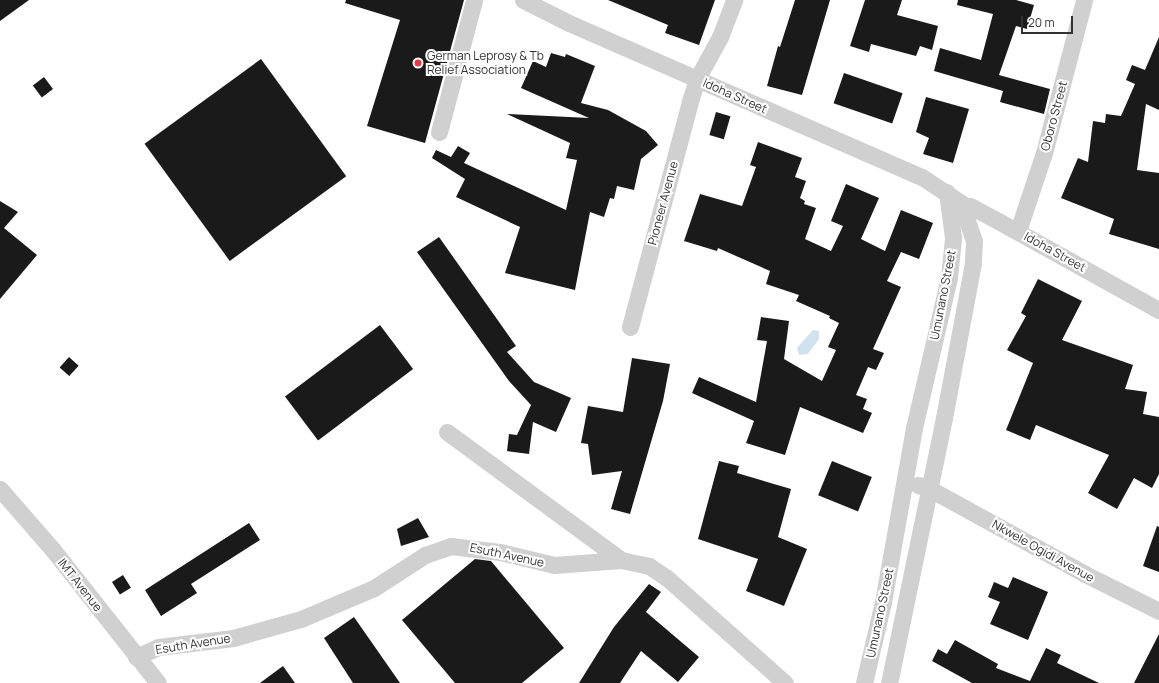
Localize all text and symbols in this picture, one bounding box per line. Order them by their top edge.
scale bar [1023,8,1075,34]
text: 20 m [1028,14,1055,31]
place label: German Leprosy & Tb Relief Association [427,49,544,77]
marker: German Leprosy & Tb Relief Association [412,57,424,69]
street label: Idoha Street [701,76,769,116]
street label: Oboro Street [1038,79,1070,153]
street label: Pioneer Avenue [645,160,681,246]
street label: Idoha Street [1022,229,1088,275]
street label: Umunano Street [927,249,959,341]
street label: Nkwele Ogidi Avenue [990,517,1096,585]
street label: Esuth Avenue [468,540,546,570]
street label: IMT Avenue [55,556,105,614]
street label: Umunano Street [863,567,897,659]
street label: Esuth Avenue [154,631,232,657]

